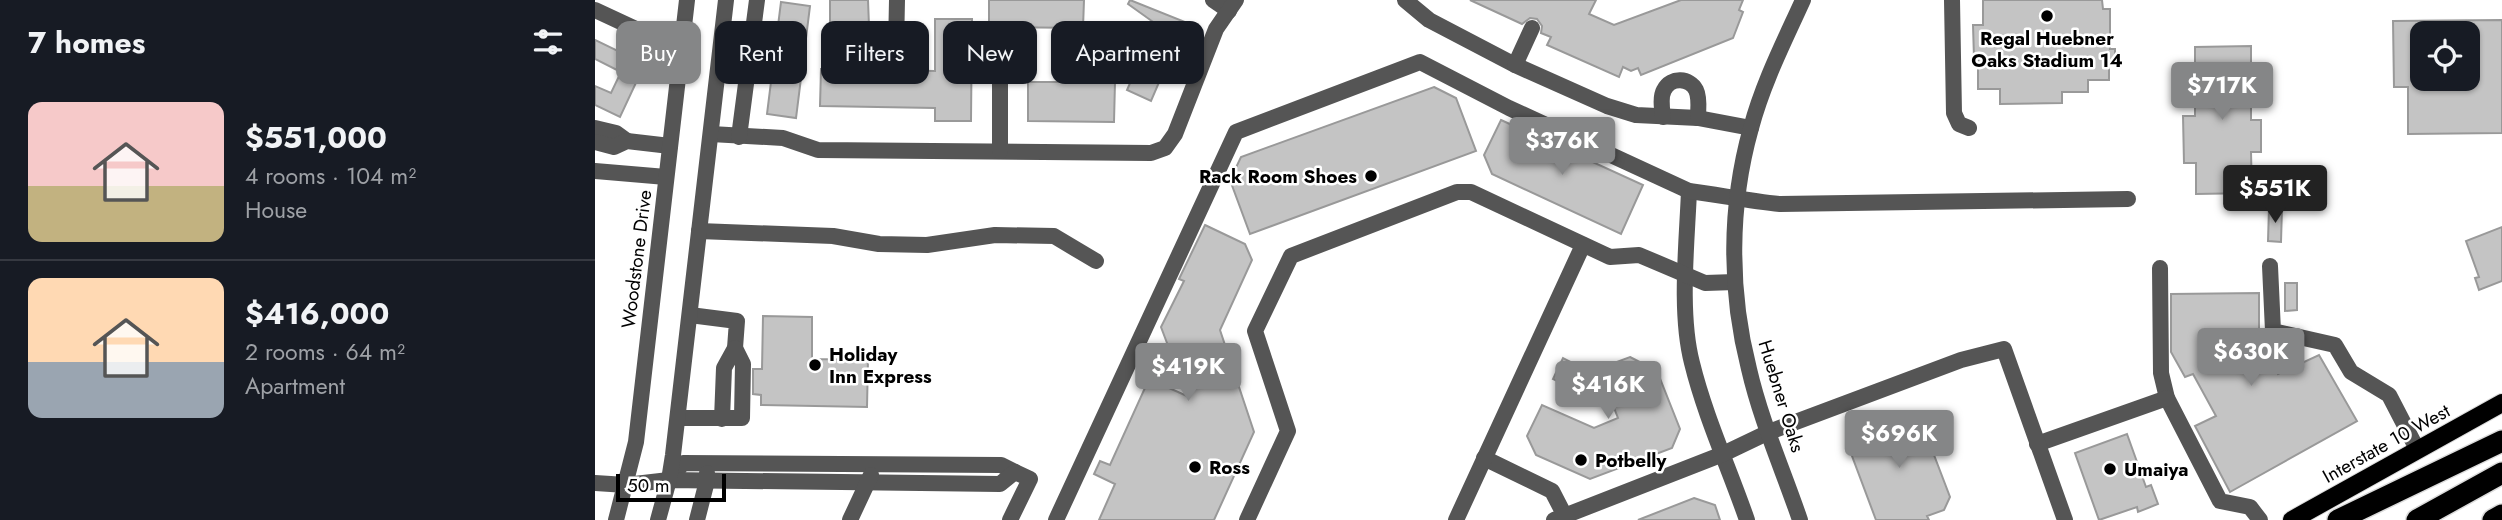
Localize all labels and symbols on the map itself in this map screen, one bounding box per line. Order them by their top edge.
marker: Regal Huebner Oaks Stadium 14 [2039,8,2055,24]
place label: Regal Huebner Oaks Stadium 14 [1971,25,2123,74]
pin: $717K [2173,62,2271,122]
pin: $376K [1513,118,1611,177]
place label: Rack Room Shoes [1199,163,1357,190]
pin: $551K [2226,166,2324,225]
marker: Rack Room Shoes [1363,168,1379,184]
street label: Woodstone Drive [615,188,658,330]
pin: $630K [2202,328,2300,388]
street label: Huebner Oaks [1752,337,1812,456]
place label: Holiday Inn Express [829,341,932,390]
pin: $419K [1139,344,1237,403]
marker: Holiday Inn Express [807,357,823,373]
pin: $416K [1559,362,1657,421]
street label: Interstate 10 West [2318,397,2455,490]
pin: $696K [1850,410,1948,470]
place label: Potbelly [1595,447,1667,474]
marker: Potbelly [1573,452,1589,468]
place label: Ross [1209,454,1250,481]
place label: Umaiya [2124,456,2189,483]
marker: Ross [1187,459,1203,475]
marker: Umaiya [2102,461,2118,477]
scale bar [616,471,726,503]

